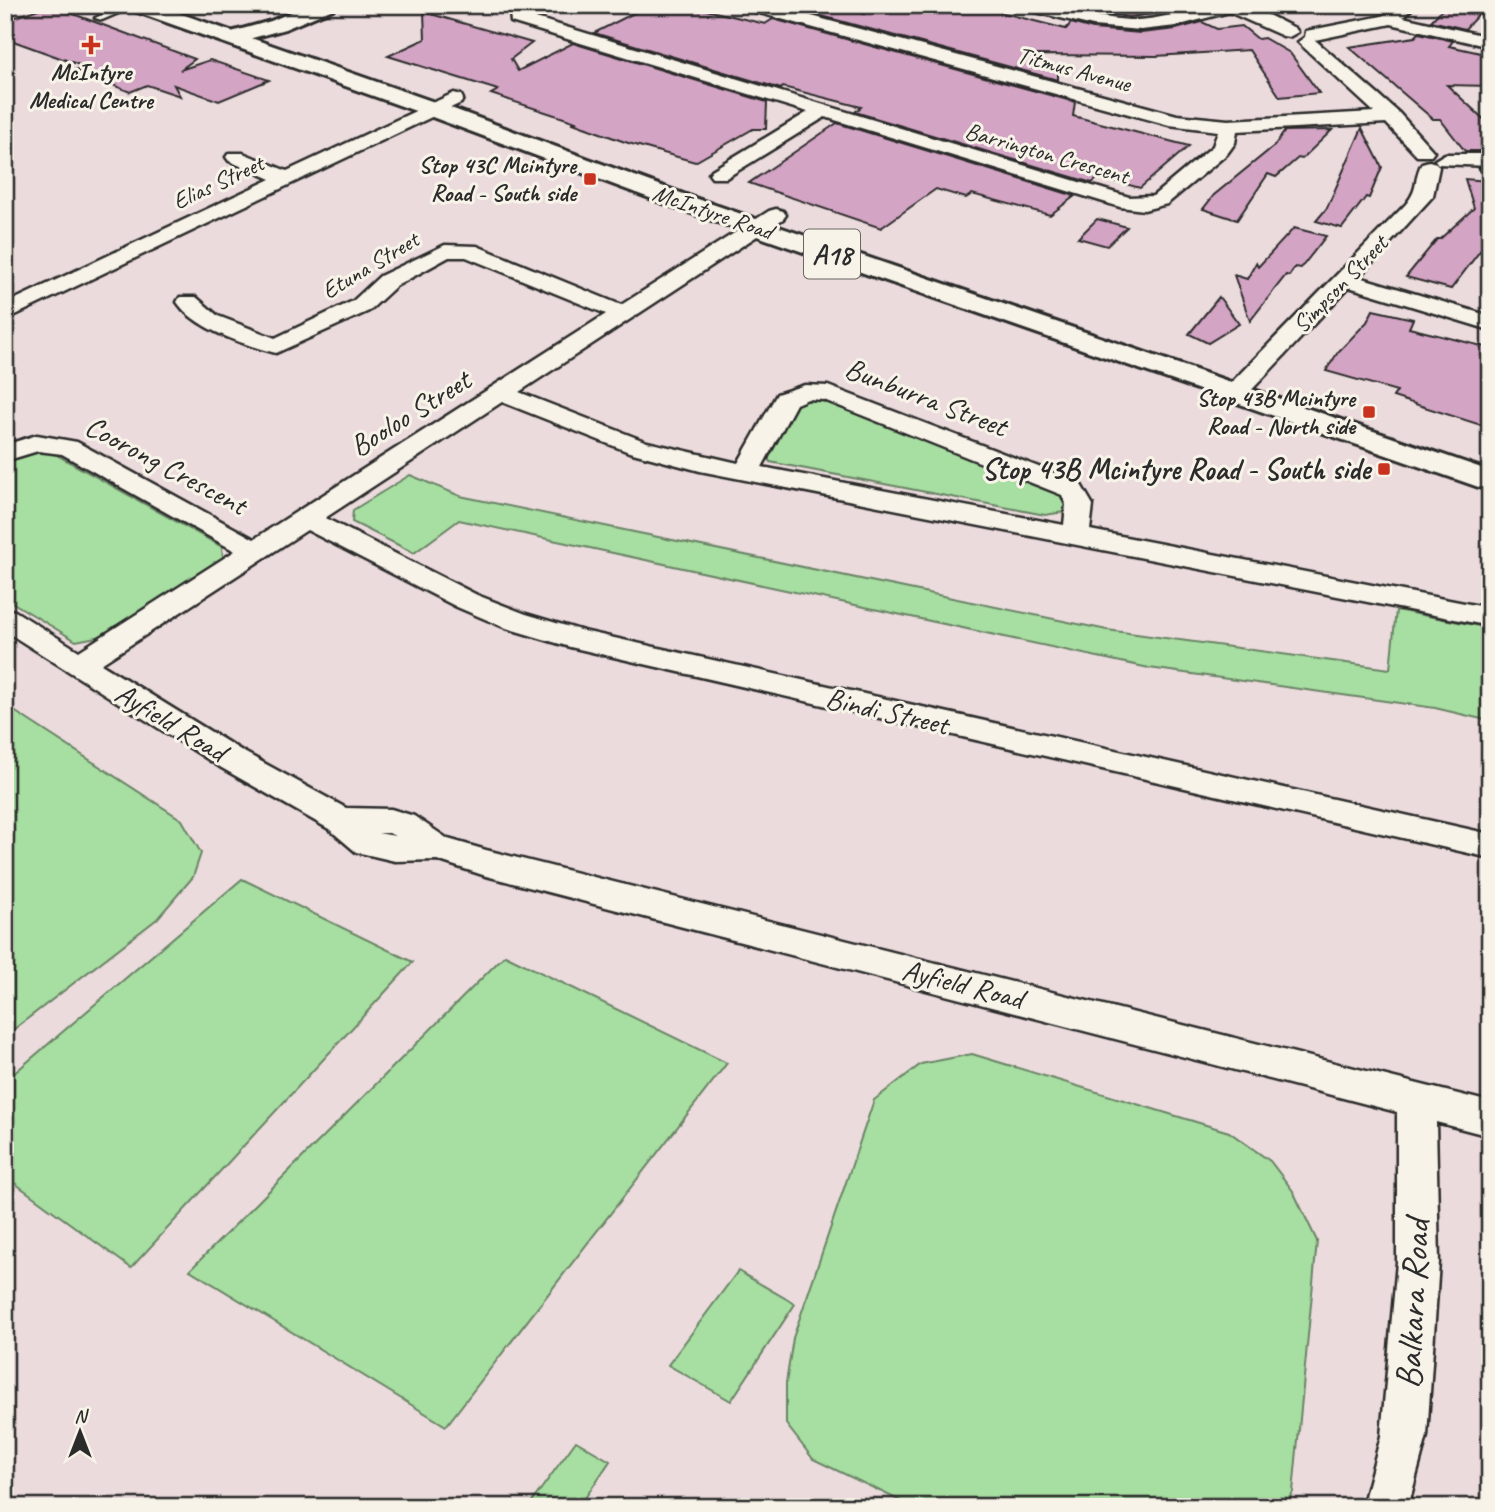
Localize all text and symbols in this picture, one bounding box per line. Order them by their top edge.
marker: McIntyre Medical Centre [81,35,101,55]
street label: Titmus Avenue [1014,39,1136,99]
place label: McIntyre Medical Centre [29,57,155,115]
street label: Barrington Crescent [962,115,1134,191]
street label: Elias Street [168,147,270,216]
place label: Stop 43C Mcintyre Road - South side [419,150,578,208]
marker: Stop 43C Mcintyre Road - South side [582,171,598,187]
street label: McIntyre Road [649,177,780,248]
street label: Etuna Street [316,223,426,306]
street label: Simpson Street [1286,227,1395,339]
road number: A18 [804,230,860,278]
street label: Bunburra Street [840,349,1015,446]
street label: Booloo Street [343,359,480,465]
place label: Stop 43B Mcintyre Road - North side [1196,383,1357,441]
marker: Stop 43B Mcintyre Road - North side [1361,404,1377,420]
street label: Coorong Crescent [79,407,256,525]
place label: Stop 43B Mcintyre Road - South side [982,450,1373,488]
marker: Stop 43B Mcintyre Road - South side [1376,461,1392,477]
street label: Ayfield Road [108,674,237,772]
street label: Bindi Street [822,678,955,744]
street label: Ayfield Road [899,951,1031,1018]
street label: Balkara Road [1384,1213,1440,1390]
north arrow [46,1396,116,1466]
text: N [74,1404,89,1428]

